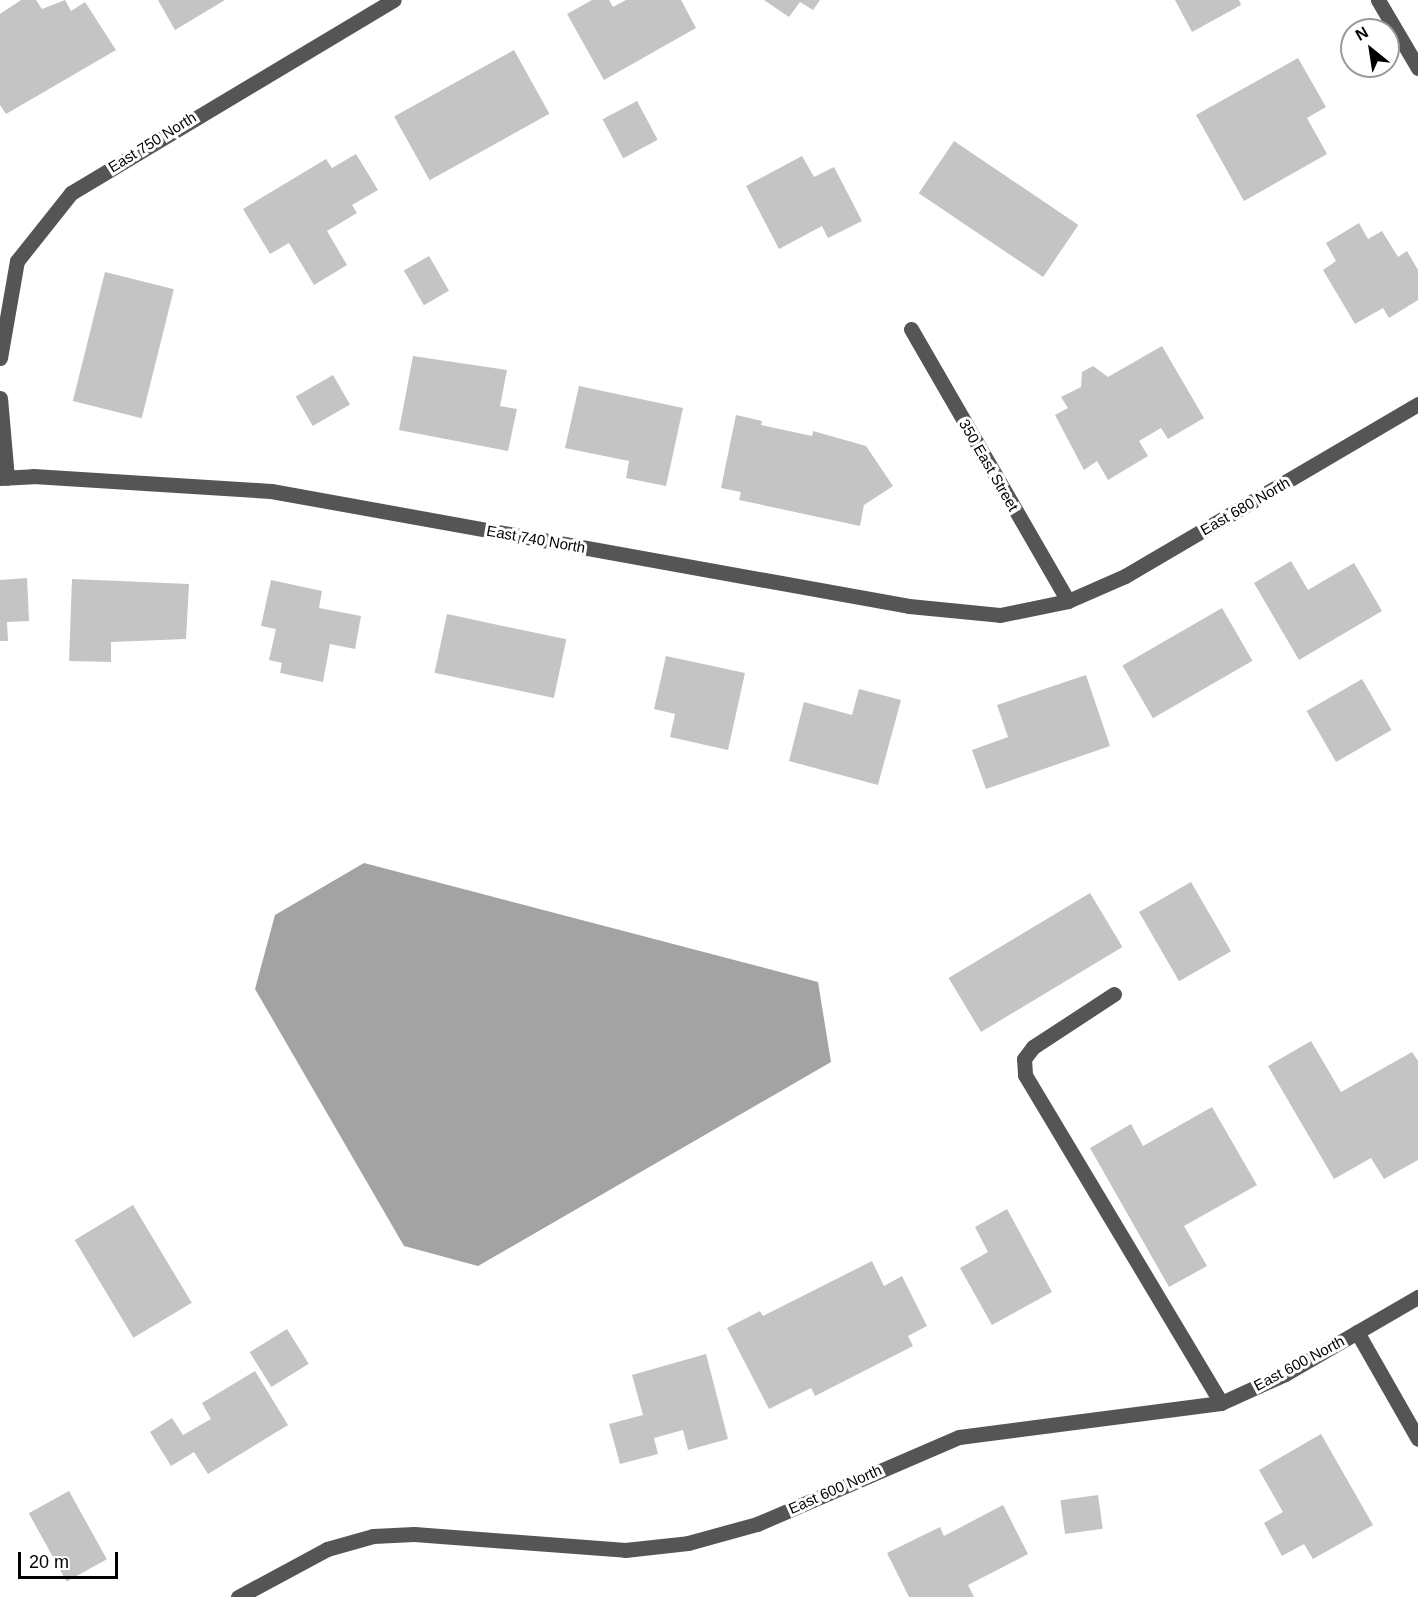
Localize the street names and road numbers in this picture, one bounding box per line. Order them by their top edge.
street label: East 750 North [105,108,199,176]
street label: 350 East Street [955,416,1023,514]
street label: East 680 North [1197,473,1293,539]
street label: East 740 North [485,521,587,557]
street label: East 600 North [1251,1332,1347,1394]
street label: East 600 North [786,1460,884,1518]

